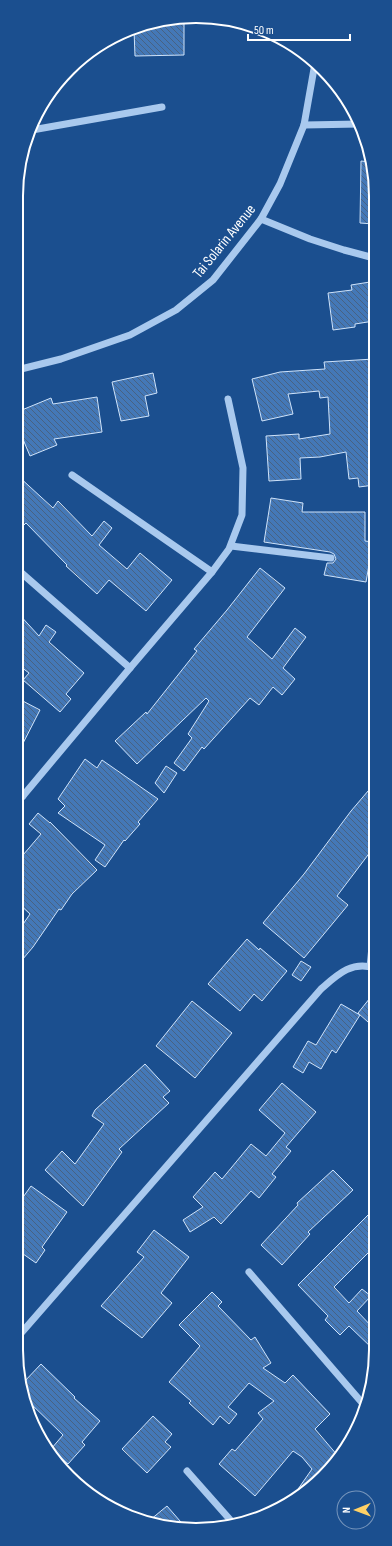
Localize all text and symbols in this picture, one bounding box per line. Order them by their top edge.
scale bar [248,16,350,42]
text: 50 m [254,23,274,38]
street label: Tai Solarin Avenue [189,200,260,282]
north arrow [336,1490,376,1530]
text: N [340,1507,353,1513]

